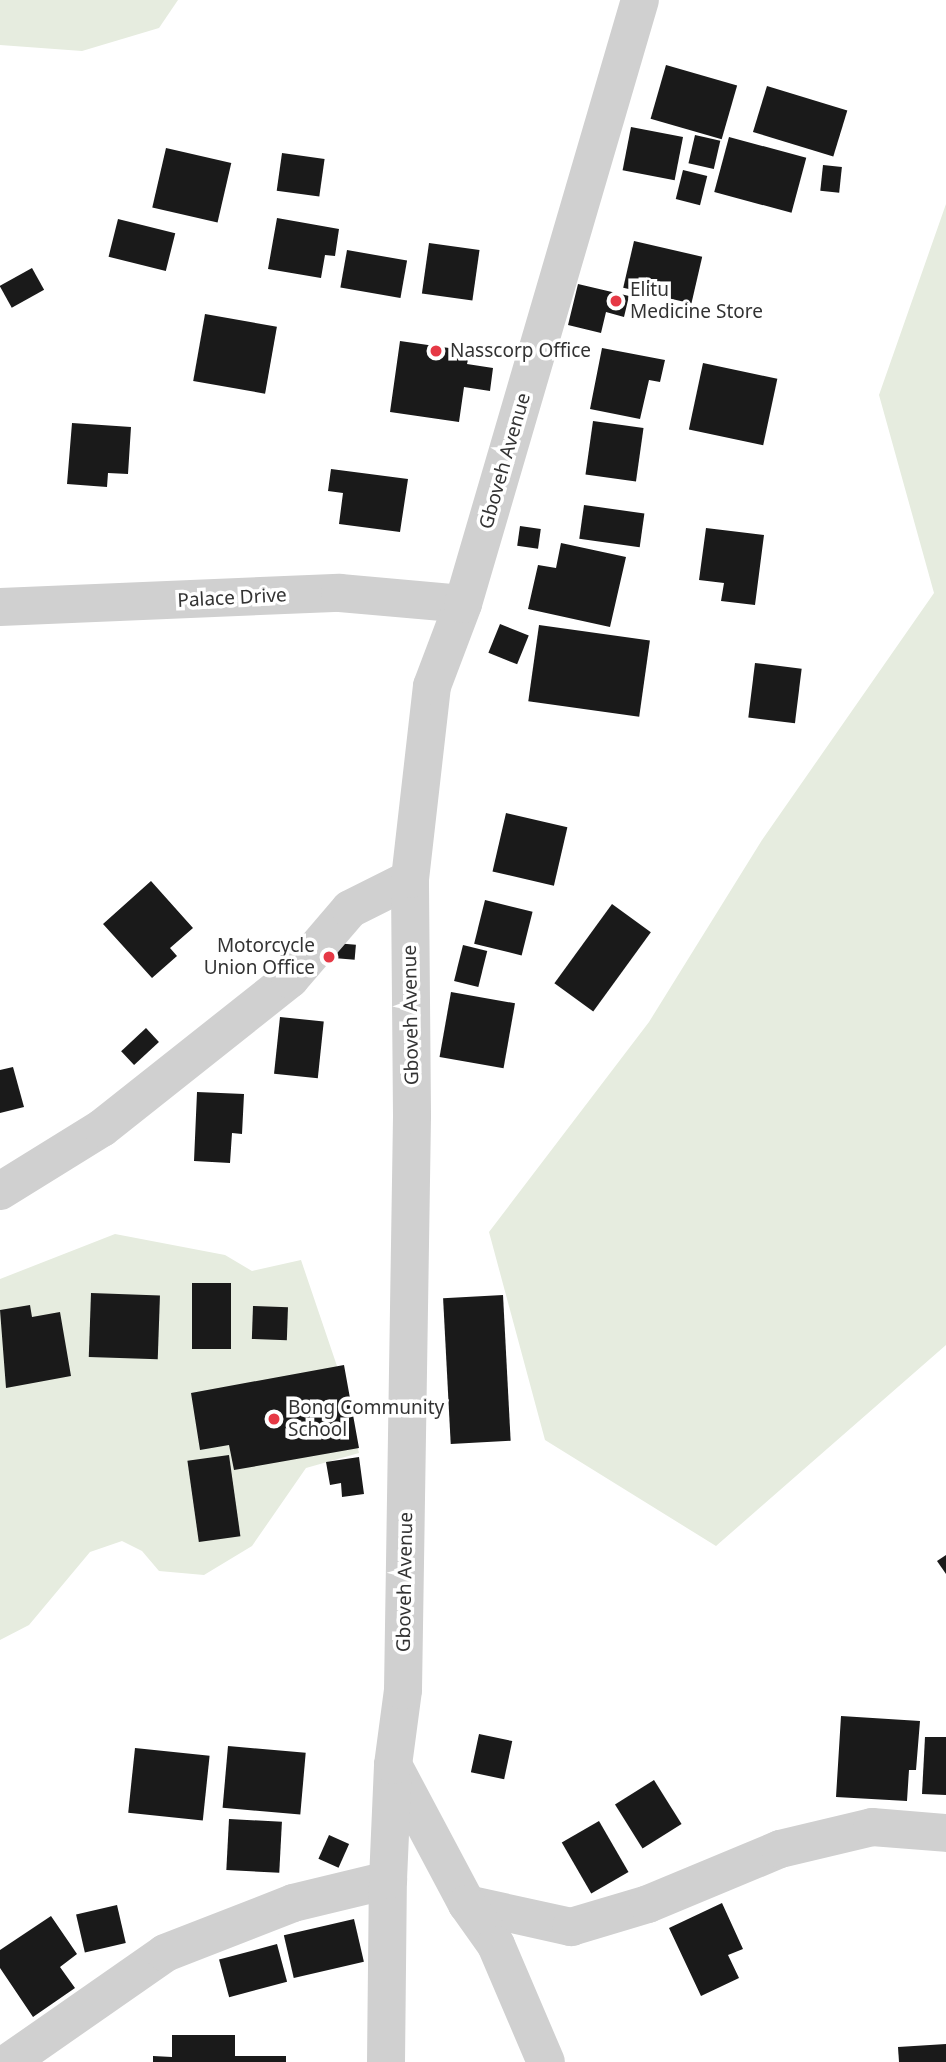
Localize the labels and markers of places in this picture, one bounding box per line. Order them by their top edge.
place label: Elitu Medicine Store [630,279,763,323]
marker: Elitu Medicine Store [608,293,624,309]
place label: Nasscorp Office [450,340,591,362]
marker: Nasscorp Office [428,343,444,359]
place label: Motorcycle Union Office [204,935,315,979]
marker: Motorcycle Union Office [321,949,337,965]
place label: Bong Community School [288,1397,444,1441]
marker: Bong Community School [266,1411,282,1427]

